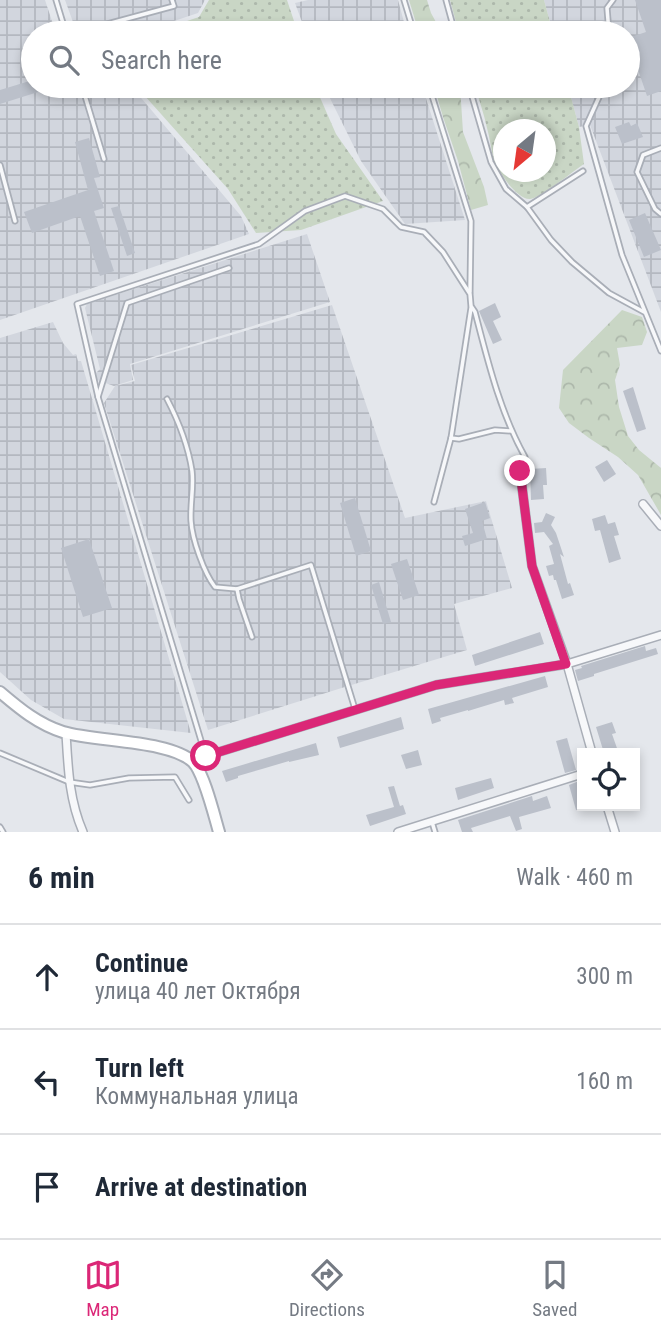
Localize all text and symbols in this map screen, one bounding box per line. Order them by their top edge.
search box [21,21,640,98]
icon: search [45,41,83,79]
text: Search here [101,45,222,75]
north arrow [493,119,556,182]
route end [504,455,535,486]
route start [190,740,221,771]
map controls [577,748,640,811]
button: locate [577,748,640,811]
text: 6 min [28,860,95,895]
text: Walk · 460 m [516,864,633,891]
text: Continue [95,948,188,978]
icon: ahead [28,958,66,996]
text: 300 m [576,963,633,990]
text: улица 40 лет Октября [95,978,301,1005]
text: Turn left [95,1053,184,1083]
icon: left [28,1063,66,1101]
text: 160 m [576,1068,633,1095]
text: Коммунальная улица [95,1083,299,1110]
icon: arrive [28,1168,66,1206]
text: Arrive at destination [95,1172,307,1202]
tab: Map [84,1256,122,1321]
tab: Directions [289,1256,365,1321]
tab: Saved [532,1256,577,1321]

